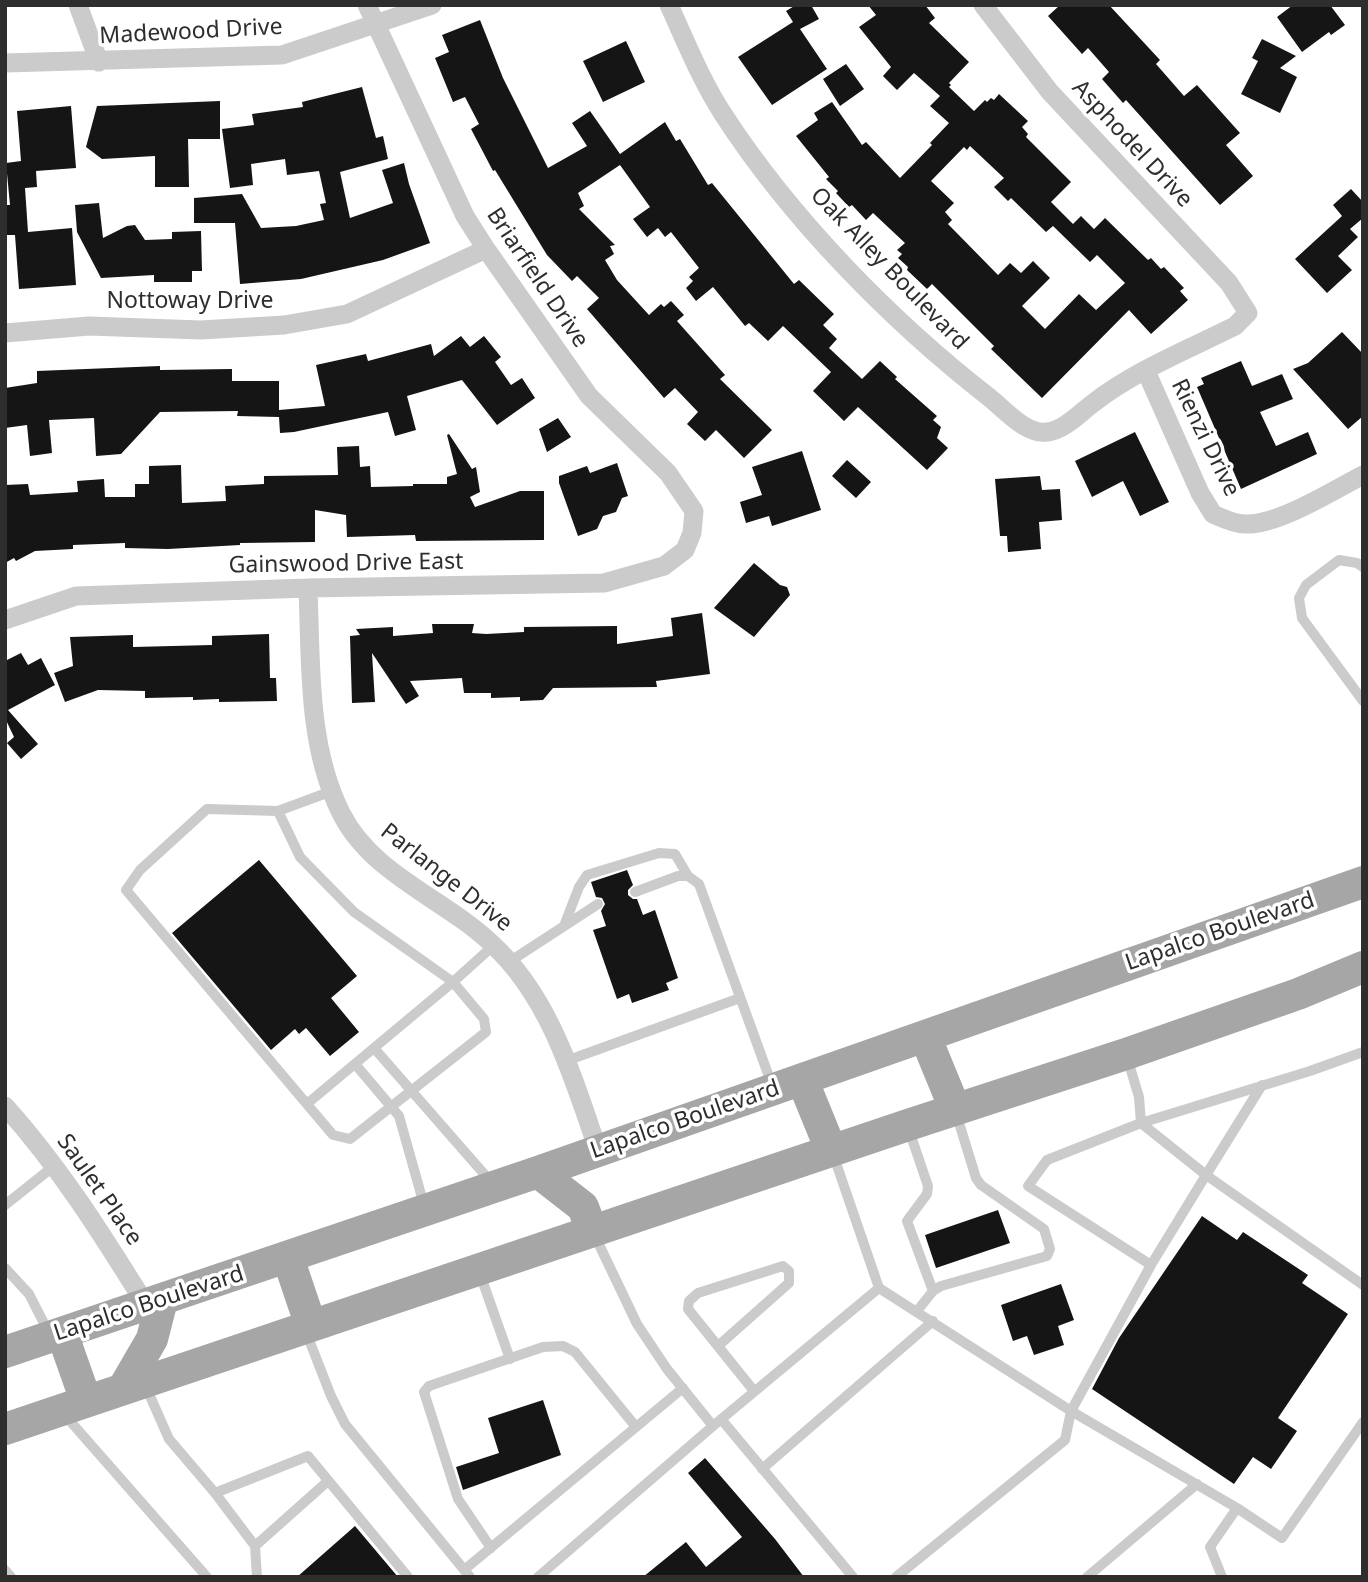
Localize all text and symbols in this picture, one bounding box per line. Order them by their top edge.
street label: Madewood Drive [99,13,283,51]
street label: Asphodel Drive [1066,75,1198,213]
street label: Oak Alley Boulevard [804,182,974,356]
street label: Briarfield Drive [480,203,594,353]
street label: Nottoway Drive [106,287,274,315]
street label: Rienzi Drive [1165,375,1245,501]
street label: Gainswood Drive East [228,548,464,580]
street label: Parlange Drive [375,818,517,938]
street label: Lapalco Boulevard [1122,887,1318,977]
street label: Lapalco Boulevard [587,1075,783,1165]
street label: Saulet Place [51,1129,147,1251]
street label: Lapalco Boulevard [51,1260,247,1348]

